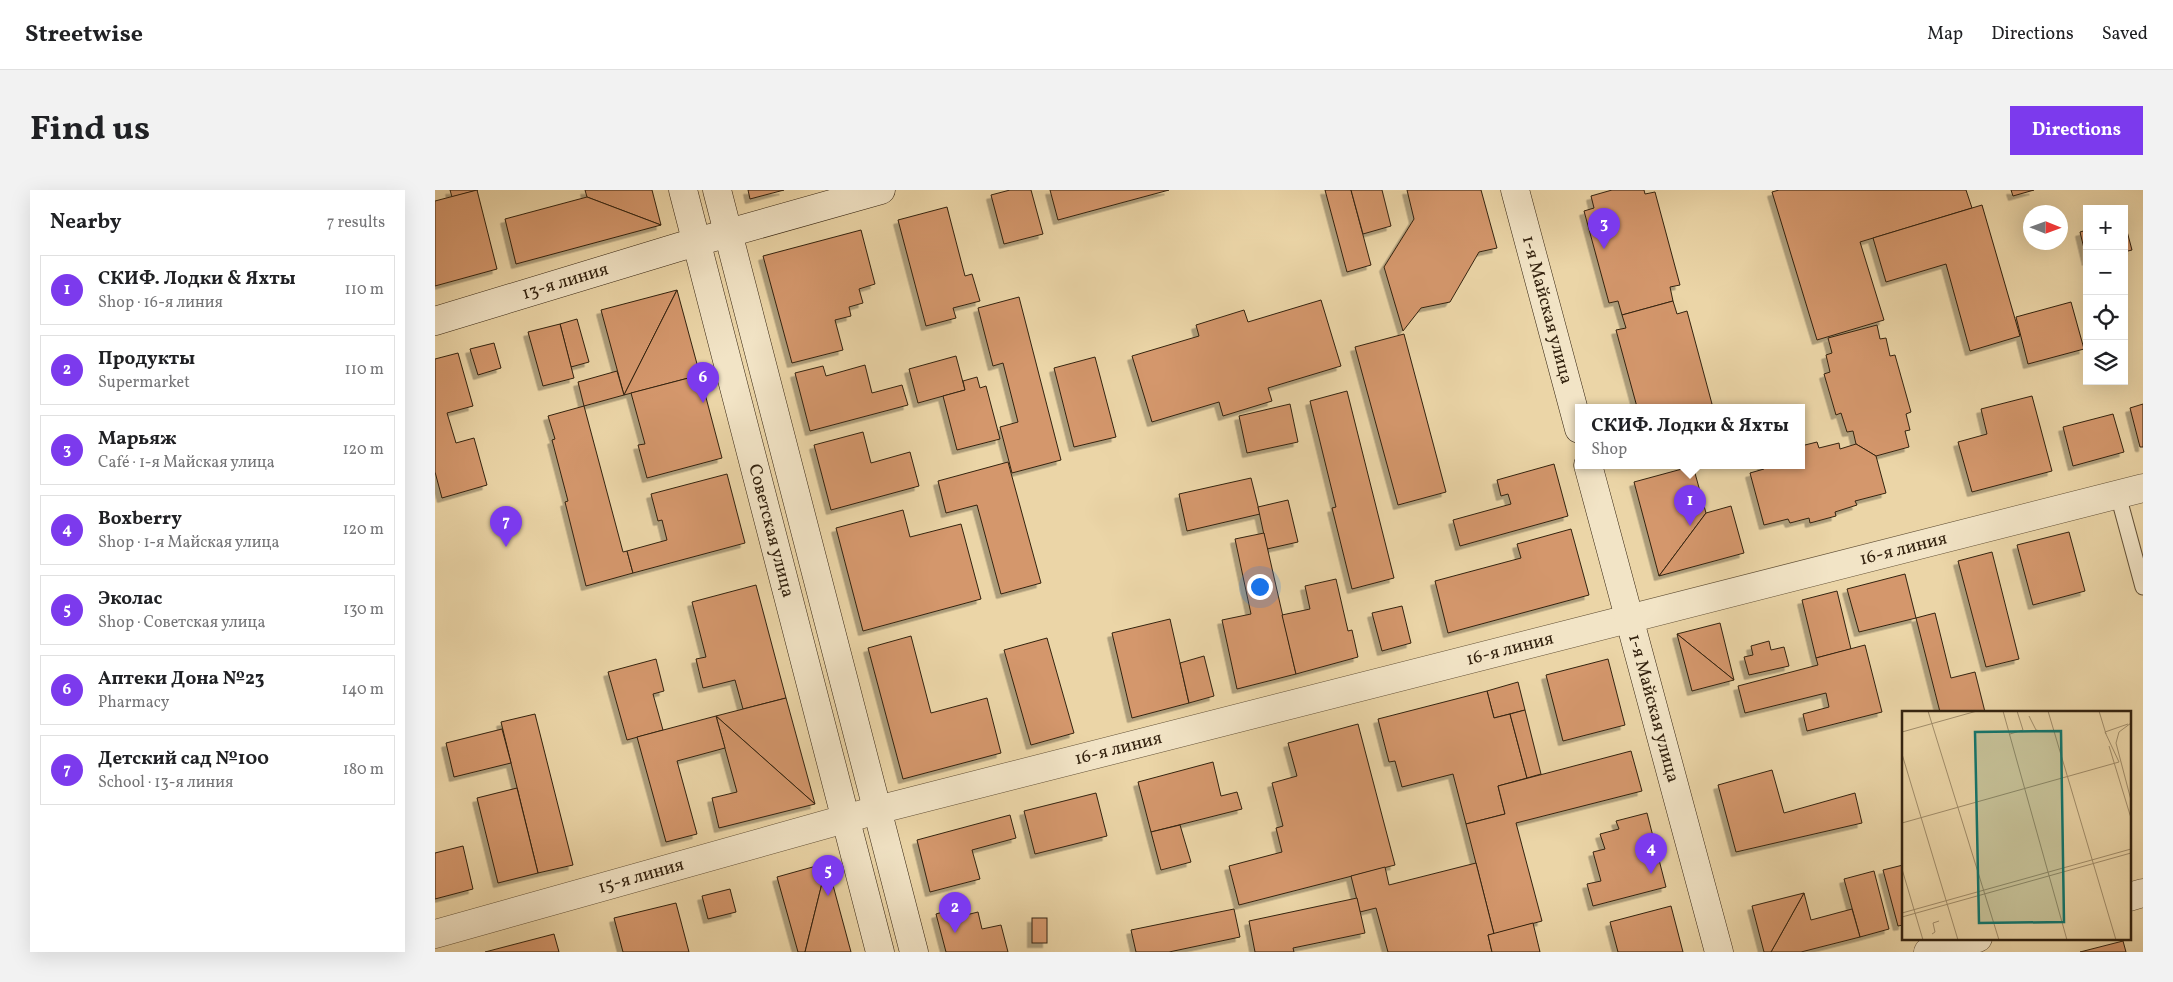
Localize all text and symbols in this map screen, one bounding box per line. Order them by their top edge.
text: Streetwise [25,18,143,52]
text: Map [1927,22,1963,47]
text: Directions [1991,22,2074,47]
text: Saved [2102,22,2148,47]
text: Find us [30,106,150,154]
button: Directions [2010,106,2143,155]
north arrow [2023,205,2068,250]
map controls [2083,205,2128,385]
button: + [2083,205,2128,250]
text: Nearby [50,208,121,237]
pin: 3 [1588,208,1620,249]
text: 7 results [327,212,385,234]
street label: 1-я Майская улица [1515,233,1579,387]
button: − [2083,250,2128,295]
street label: 13-я линия [519,257,611,306]
text: СКИФ. Лодки & Яхты [98,266,296,292]
text: 1 [64,279,70,301]
text: 110 m [345,279,384,301]
text: Shop · 16-я линия [98,292,223,314]
button: locate [2083,295,2128,340]
button: layers [2083,340,2128,385]
text: Продукты [98,346,195,372]
text: 2 [63,359,71,381]
text: 110 m [345,359,384,381]
pin: 6 [687,362,719,403]
text: Supermarket [98,372,190,394]
popup [1575,404,1805,469]
text: СКИФ. Лодки & Яхты [1591,413,1789,439]
text: Марьяж [98,426,177,452]
text: 3 [63,439,71,461]
text: 120 m [342,439,384,461]
text: Shop [1591,439,1627,461]
text: Café · 1-я Майская улица [98,452,275,474]
street label: Советская улица [742,461,800,600]
pin: 1 [1674,485,1706,526]
text: Boxberry [98,506,182,532]
pin: 7 [490,506,522,547]
text: 4 [62,519,72,541]
text: 120 m [342,519,384,541]
street label: 16-я линия [1857,526,1950,572]
text: Shop · 1-я Майская улица [98,532,279,554]
your location [1247,574,1273,600]
text: Эколас [98,586,162,612]
text: 5 [63,599,71,621]
text: 130 m [343,599,384,621]
text: Shop · Советская улица [98,612,265,634]
street label: 16-я линия [1463,626,1556,672]
street label: 1-я Майская улица [1622,631,1685,785]
text: Аптеки Дона №23 [98,666,264,692]
text: 6 [63,679,71,701]
text: 140 m [342,679,384,701]
text: Pharmacy [98,692,169,714]
inset map [1902,711,2131,940]
street label: 16-я линия [1072,726,1165,772]
text: Детский сад №100 [98,746,269,772]
text: 7 [63,759,71,781]
text: 180 m [343,759,384,781]
text: School · 13-я линия [98,772,233,794]
pin: 4 [1635,833,1667,874]
street label: 15-я линия [595,852,687,900]
pin: 5 [812,855,844,896]
pin: 2 [939,892,971,933]

